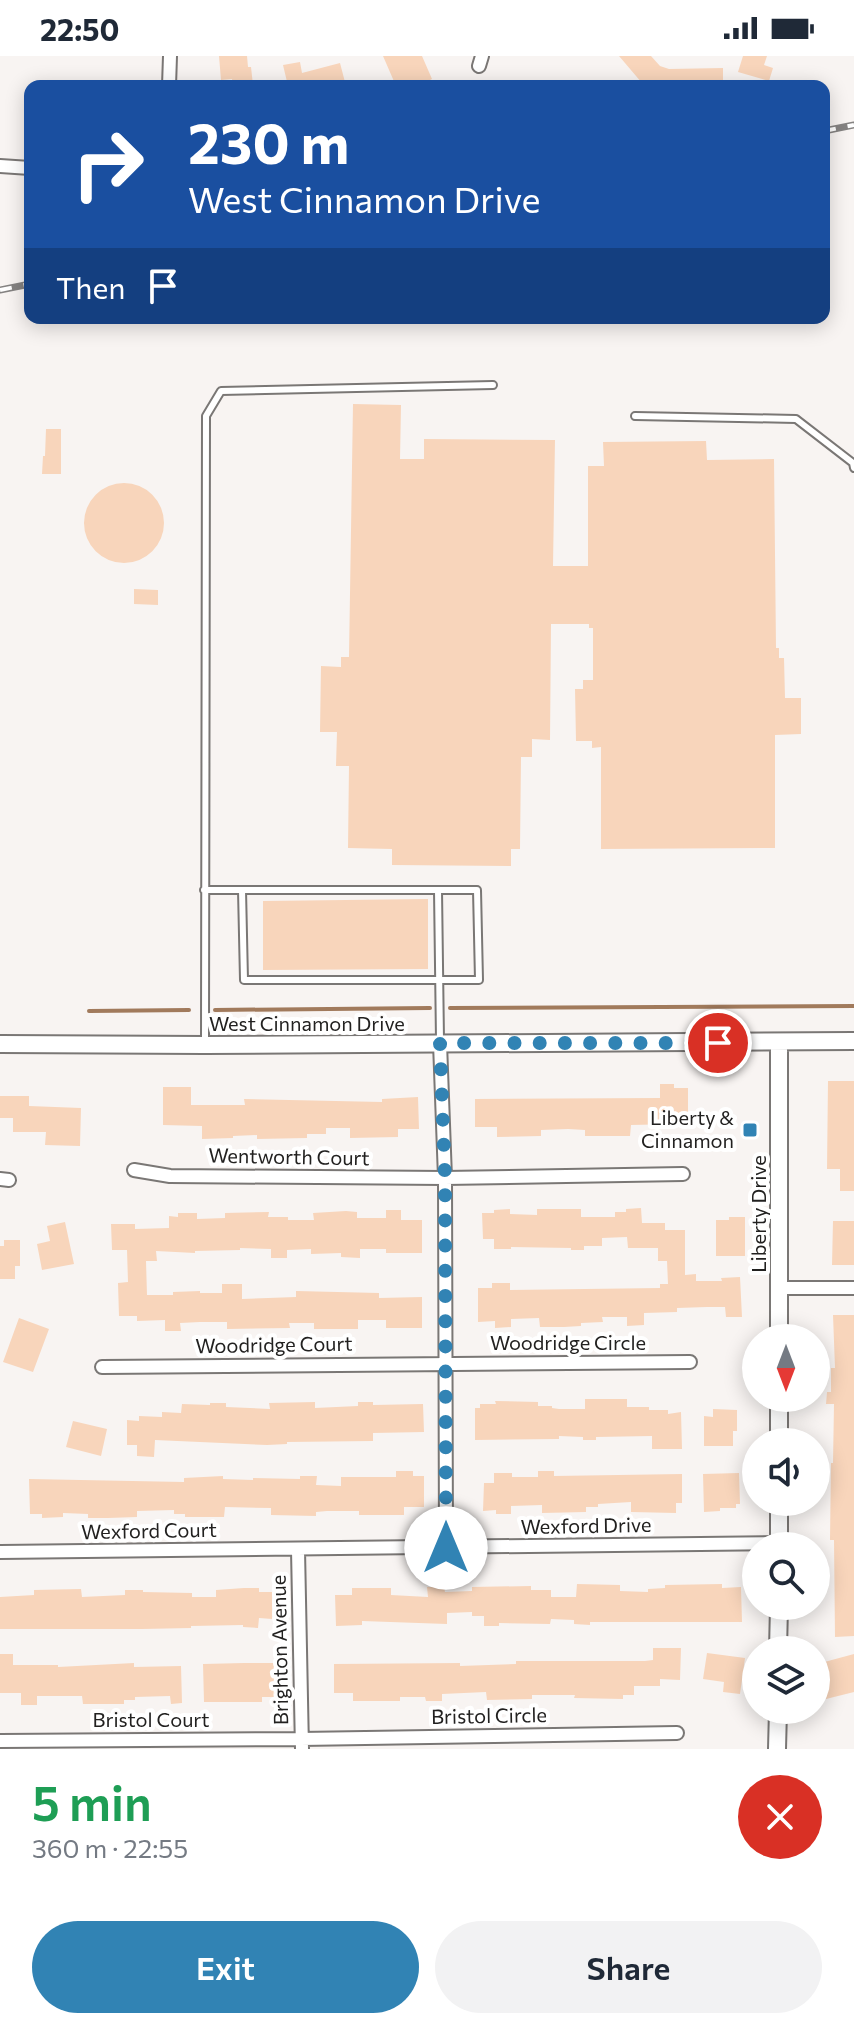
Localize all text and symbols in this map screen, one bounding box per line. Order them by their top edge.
text: 22:50 [40,10,120,47]
text: 230 m [188,107,349,176]
icon: right [56,112,160,216]
text: West Cinnamon Drive [188,176,541,220]
icon: arrive [141,264,185,308]
text: Then [56,268,125,305]
pin [684,1009,752,1077]
street label: West Cinnamon Drive [209,1011,405,1035]
icon: arrive [696,1021,740,1065]
place label: Liberty & Cinnamon [641,1105,734,1152]
marker: Liberty & Cinnamon [741,1121,759,1139]
street label: Wentworth Court [208,1143,370,1169]
street label: Liberty Drive [746,1155,770,1273]
north arrow [742,1324,830,1412]
map controls [742,1324,830,1724]
street label: Woodridge Circle [490,1330,646,1354]
street label: Woodridge Court [195,1331,353,1357]
button: sound [742,1428,830,1516]
position arrow [404,1506,488,1590]
street label: Wexford Drive [520,1512,652,1538]
street label: Wexford Court [81,1517,217,1543]
button: search [742,1532,830,1620]
street label: Brighton Avenue [266,1575,292,1725]
button: layers [742,1636,830,1724]
street label: Bristol Circle [431,1702,547,1728]
street label: Bristol Court [92,1707,210,1731]
text: 5 min [32,1772,152,1831]
button: close [738,1775,822,1859]
text: 360 m · 22:55 [32,1832,188,1863]
button: Exit [32,1921,419,2013]
button: Share [435,1921,822,2013]

